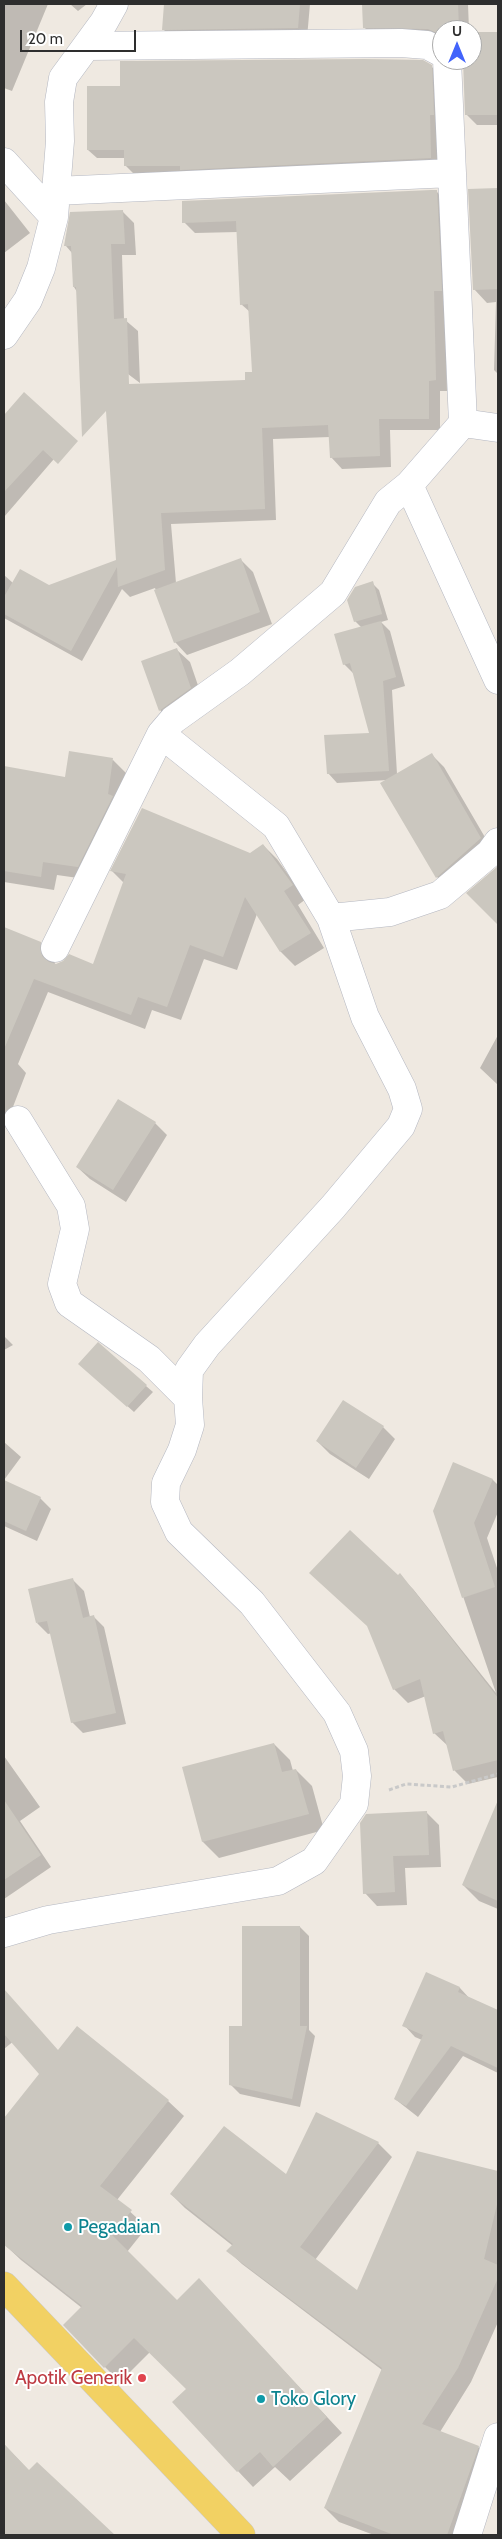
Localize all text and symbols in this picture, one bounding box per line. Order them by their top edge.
scale bar [22,20,139,52]
north arrow [432,20,482,70]
text: U [452,22,462,40]
text: 20 m [28,30,63,48]
place label: Pegadaian [78,2216,160,2238]
marker: Pegadaian [62,2221,74,2233]
place label: Apotik Generik [15,2367,132,2389]
marker: Apotik Generik [136,2372,148,2384]
place label: Toko Glory [271,2388,356,2410]
marker: Toko Glory [255,2393,267,2405]

